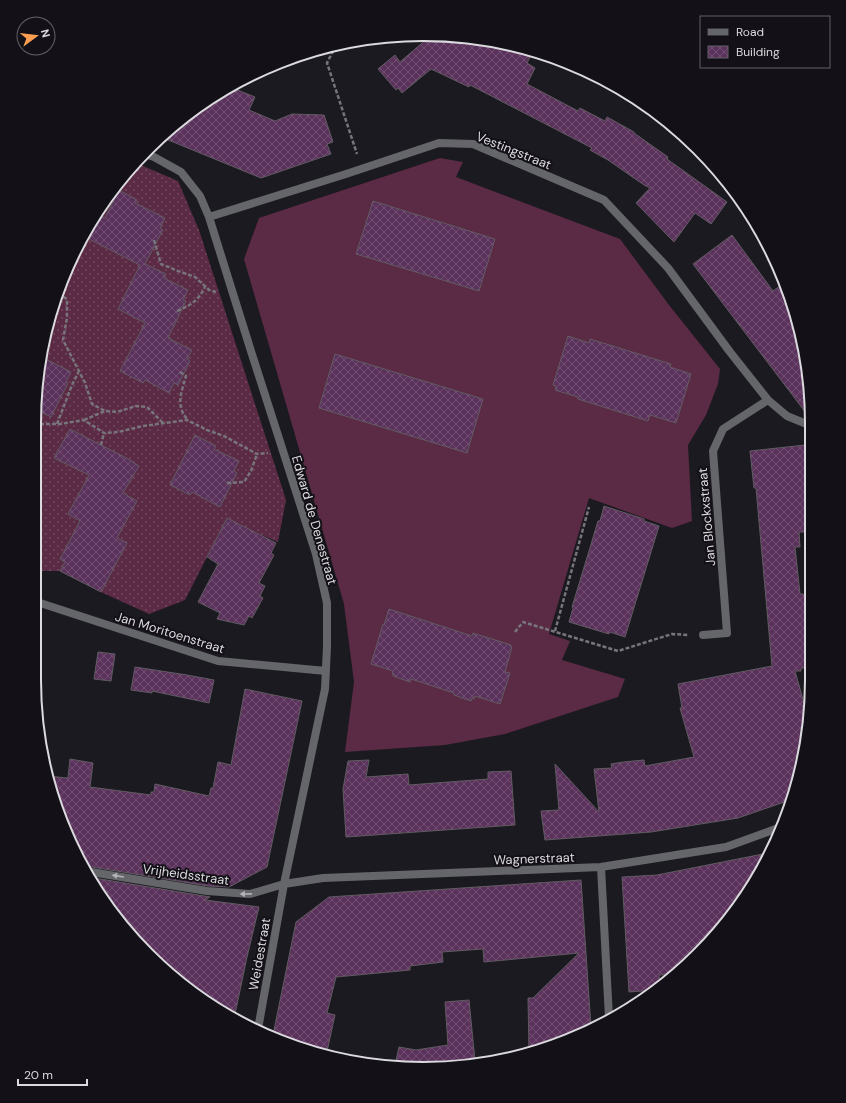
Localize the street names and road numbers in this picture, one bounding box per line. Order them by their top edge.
street label: Vestingstraat [474,128,554,173]
street label: Edward de Denestraat [288,453,341,587]
street label: Jan Blockxstraat [694,467,719,567]
street label: Jan Moritoenstraat [113,608,227,657]
street label: Wagnerstraat [493,849,575,868]
street label: Vrijheidsstraat [142,860,230,889]
street label: Weidestraat [245,917,274,992]

